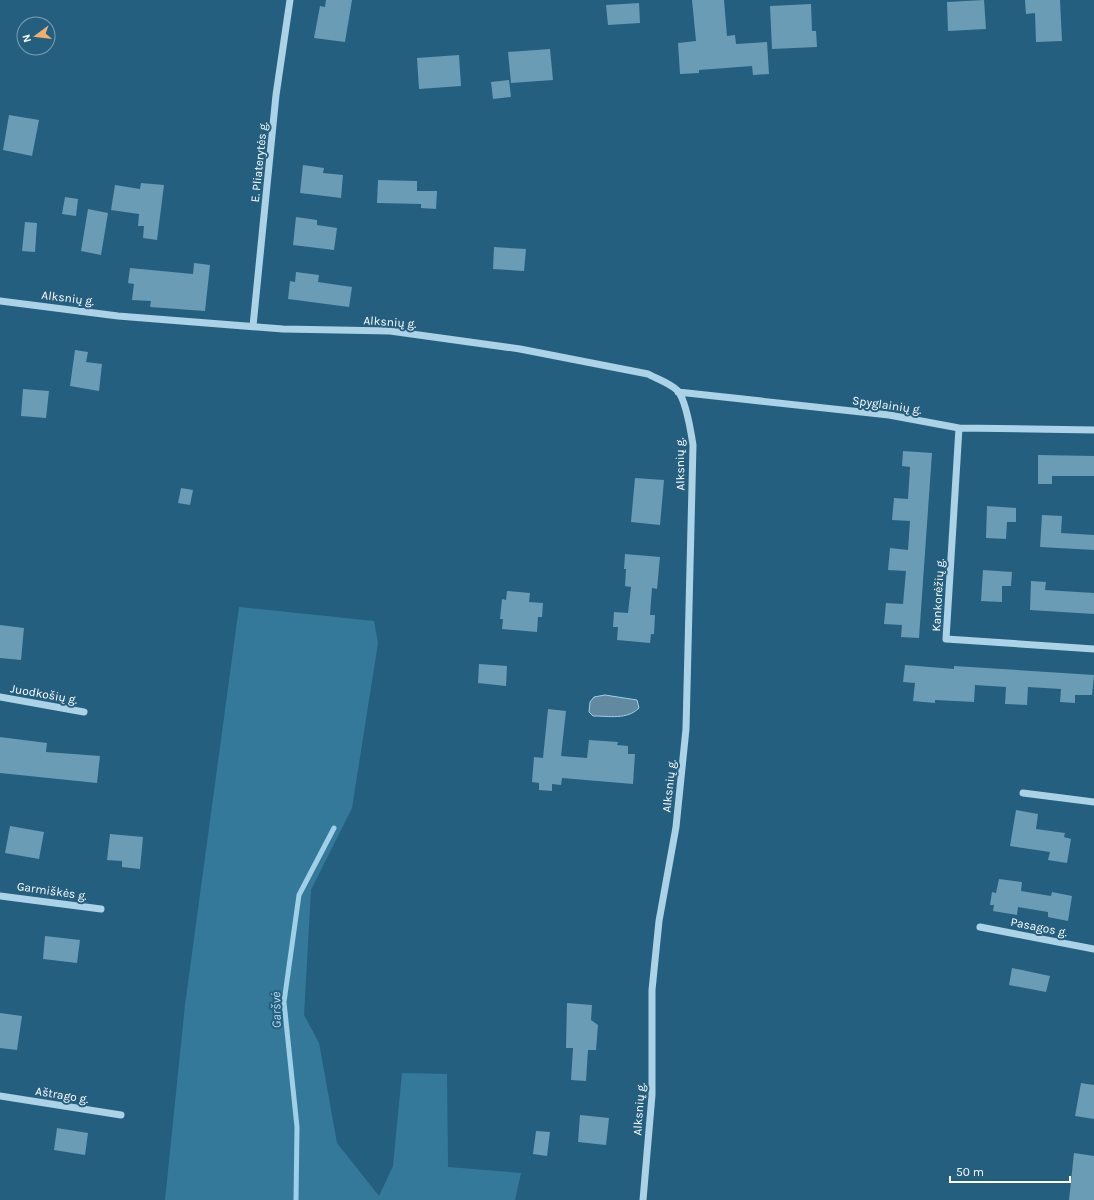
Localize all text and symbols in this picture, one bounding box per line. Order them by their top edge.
north arrow [16,16,56,56]
text: N [20,33,34,44]
street label: E. Pliaterytės g. [248,121,270,203]
street label: Alksnių g. [41,288,95,308]
street label: Alksnių g. [363,313,417,331]
street label: Spyglainių g. [851,393,923,417]
street label: Alksnių g. [673,437,687,491]
street label: Kankorėžių g. [929,558,947,632]
street label: Juodkošių g. [9,681,79,707]
street label: Alksnių g. [659,759,679,813]
street label: Garmiškės g. [16,879,88,903]
street label: Pasagos g. [1009,915,1069,939]
water label: Garšvė [268,992,284,1028]
street label: Alksnių g. [630,1082,648,1136]
street label: Aštrago g. [34,1084,90,1106]
scale bar [950,1158,1070,1184]
text: 50 m [956,1165,984,1179]

